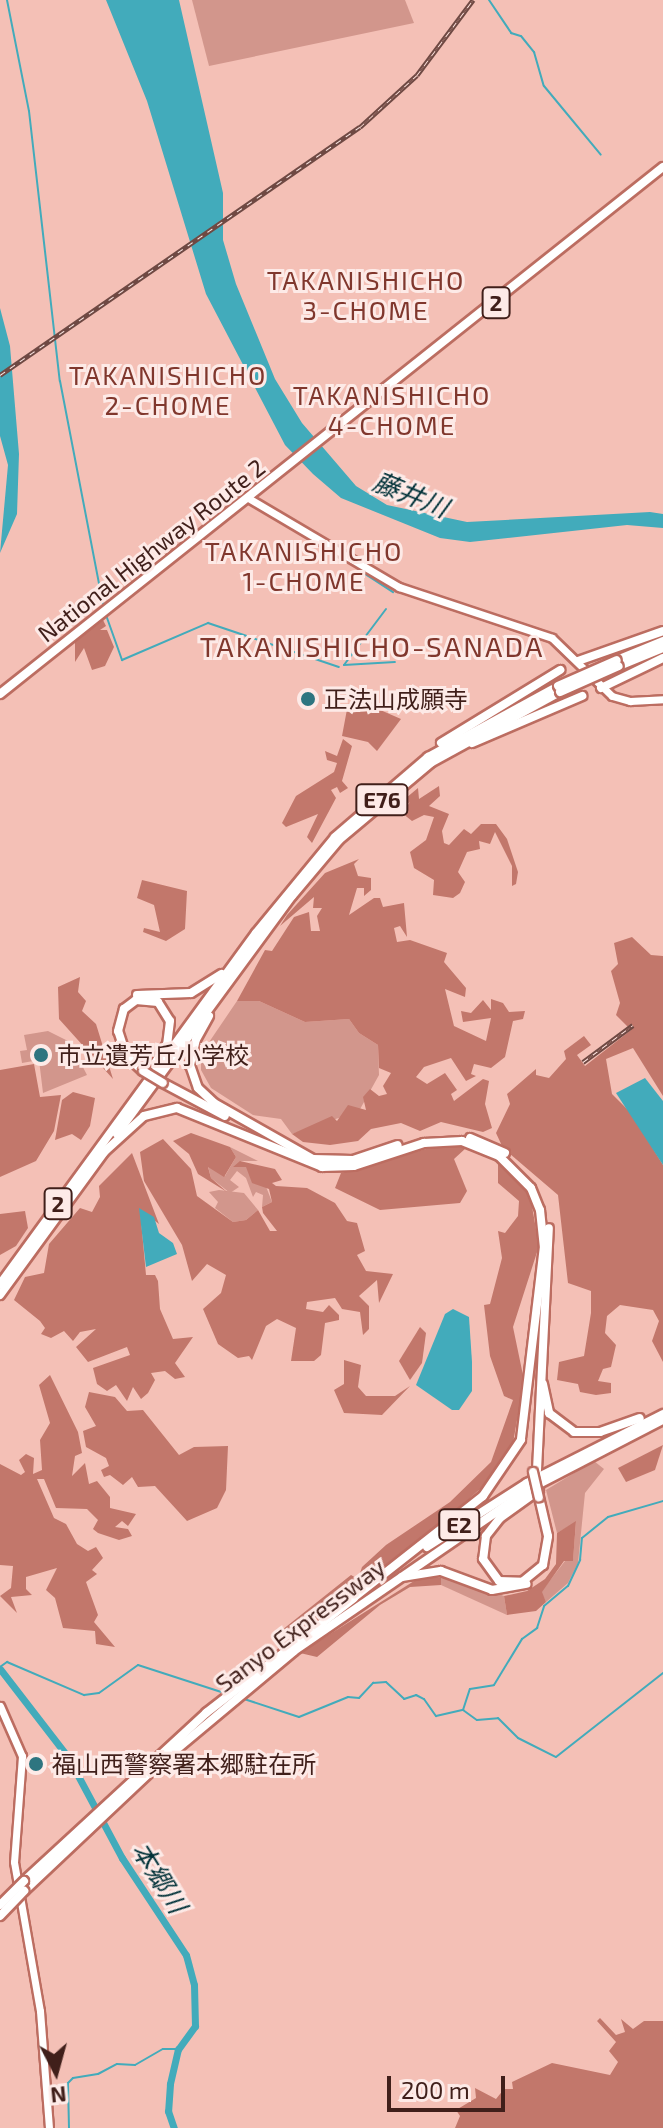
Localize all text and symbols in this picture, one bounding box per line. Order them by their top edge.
district label: TAKANISHICHO 3-CHOME [267,264,465,326]
road number: 2 [480,285,512,321]
district label: TAKANISHICHO 2-CHOME [69,359,267,420]
district label: TAKANISHICHO 4-CHOME [293,379,491,440]
street label: National Highway Route 2 [31,452,271,648]
water label: 藤井川 [369,465,453,523]
district label: TAKANISHICHO 1-CHOME [205,535,403,596]
district label: TAKANISHICHO-SANADA [200,629,544,663]
place label: 正法山成願寺 [324,685,468,713]
marker: 正法山成願寺 [299,690,317,708]
road number: E76 [354,782,410,818]
place label: 市立遺芳丘小学校 [57,1041,249,1069]
marker: 市立遺芳丘小学校 [32,1046,50,1064]
road number: 2 [42,1186,74,1222]
road number: E2 [437,1507,481,1543]
street label: Sanyo Expressway [210,1552,390,1698]
place label: 福山西警察署本郷駐在所 [52,1750,316,1778]
marker: 福山西警察署本郷駐在所 [27,1755,45,1773]
water label: 本郷川 [126,1836,194,1918]
north arrow [16,2032,96,2112]
scale bar [391,2060,509,2110]
text: 200 m [401,2075,470,2104]
text: N [49,2082,68,2110]

